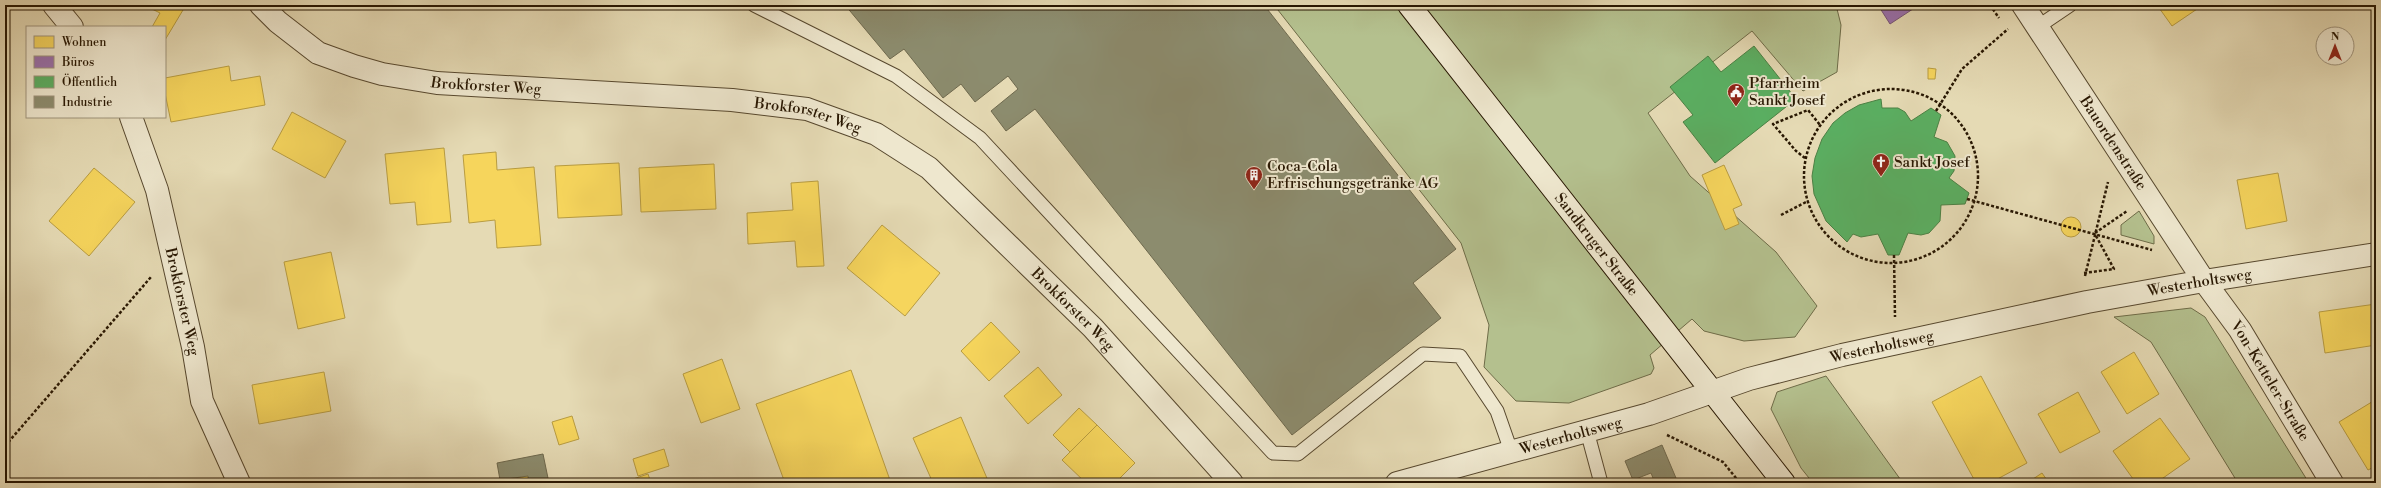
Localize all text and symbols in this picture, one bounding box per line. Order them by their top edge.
legend [26,26,166,118]
north arrow [2315,26,2355,66]
text: N [2331,30,2340,44]
text: Wohnen [61,35,106,50]
text: Büros [61,55,94,70]
text: Öffentlich [62,73,117,90]
street label: Brokforster Weg [429,73,542,99]
place label: Pfarrheim Sankt Josef [1749,74,1825,110]
public building icon: Pfarrheim Sankt Josef [1726,82,1746,107]
street label: Bauordenstraße [2075,92,2151,194]
street label: Brokforster Weg [752,94,864,138]
text: Industrie [62,95,112,110]
church icon: Sankt Josef [1871,152,1891,177]
place label: Sankt Josef [1894,153,1970,172]
place label: Coca-Cola Erfrischungsgetränke AG [1267,157,1439,193]
building icon: Coca-Cola Erfrischungsgetränke AG [1244,165,1264,190]
street label: Sandkruger Straße [1550,189,1643,300]
street label: Brokforster Weg [160,245,203,357]
street label: Brokforster Weg [1026,263,1118,356]
street label: Westerholtsweg [2145,265,2253,301]
street label: Von-Ketteler-Straße [2226,316,2314,445]
street label: Westerholtsweg [1827,326,1936,368]
street label: Westerholtsweg [1516,413,1624,459]

